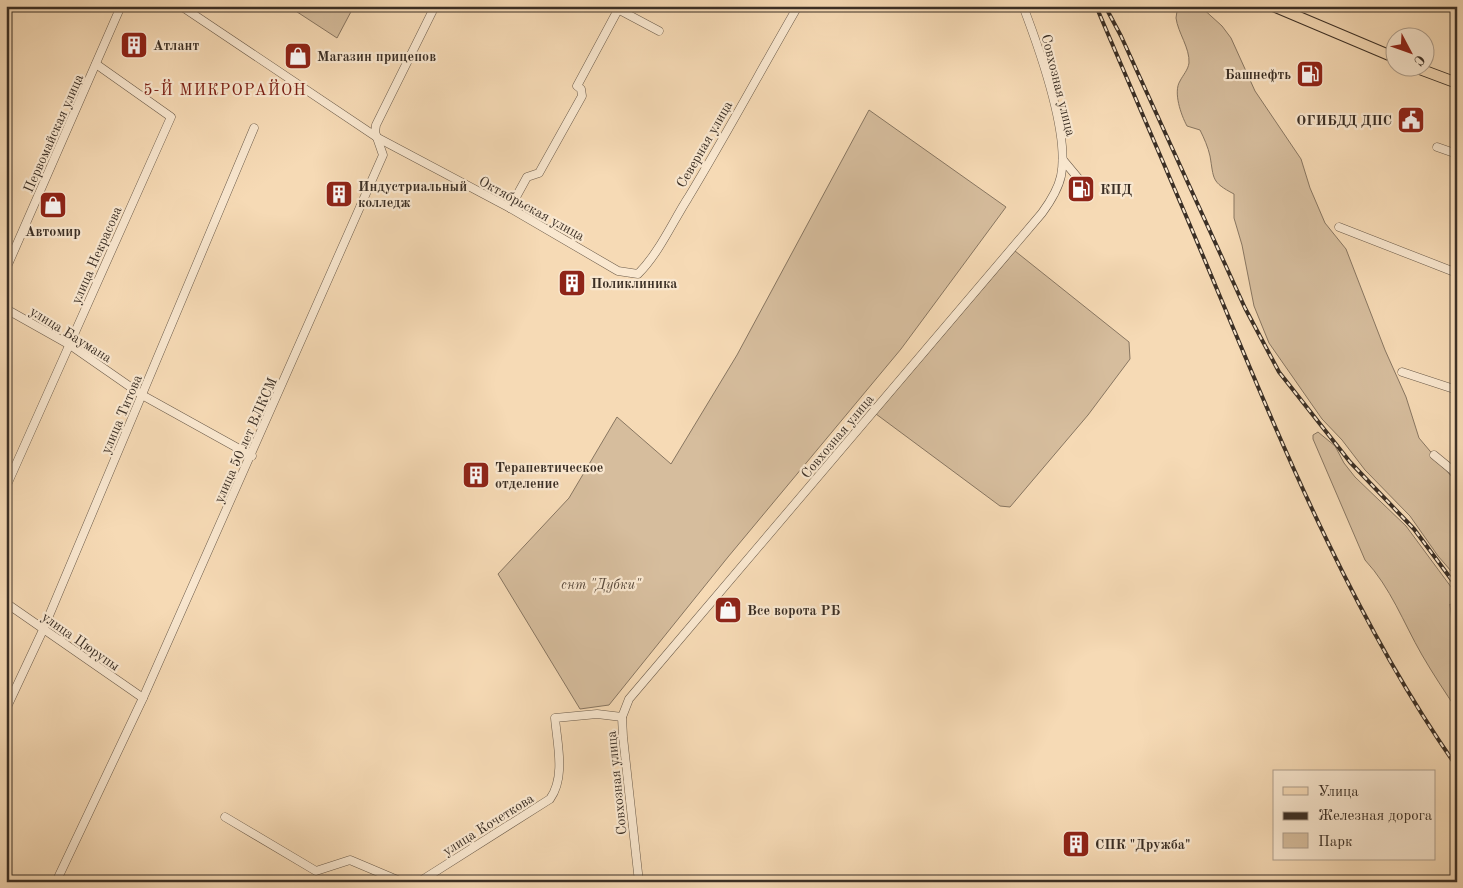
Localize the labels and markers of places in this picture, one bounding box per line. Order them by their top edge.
building icon: Атлант [119,30,149,60]
place label: Атлант [153,39,199,53]
shop icon: Магазин прицепов [283,41,313,71]
place label: Магазин прицепов [317,50,436,64]
fuel station icon: Башнефть [1295,59,1325,89]
place label: Башнефть [1225,68,1291,83]
public building icon: ОГИБДД ДПС [1396,105,1426,135]
place label: ОГИБДД ДПС [1296,114,1392,128]
fuel station icon: КПД [1066,174,1096,204]
building icon: Индустриальный колледж [324,179,354,209]
place label: Индустриальный колледж [358,180,467,210]
place label: КПД [1100,183,1132,197]
shop icon: Автомир [38,190,68,220]
place label: Автомир [25,225,81,239]
building icon: Поликлиника [557,268,587,298]
place label: Поликлиника [591,277,677,291]
building icon: Терапевтическое отделение [461,460,491,490]
place label: Терапевтическое отделение [495,461,603,491]
shop icon: Все ворота РБ [713,595,743,625]
place label: Все ворота РБ [747,604,840,618]
building icon: СПК "Дружба" [1061,829,1091,859]
place label: СПК "Дружба" [1095,838,1190,852]

